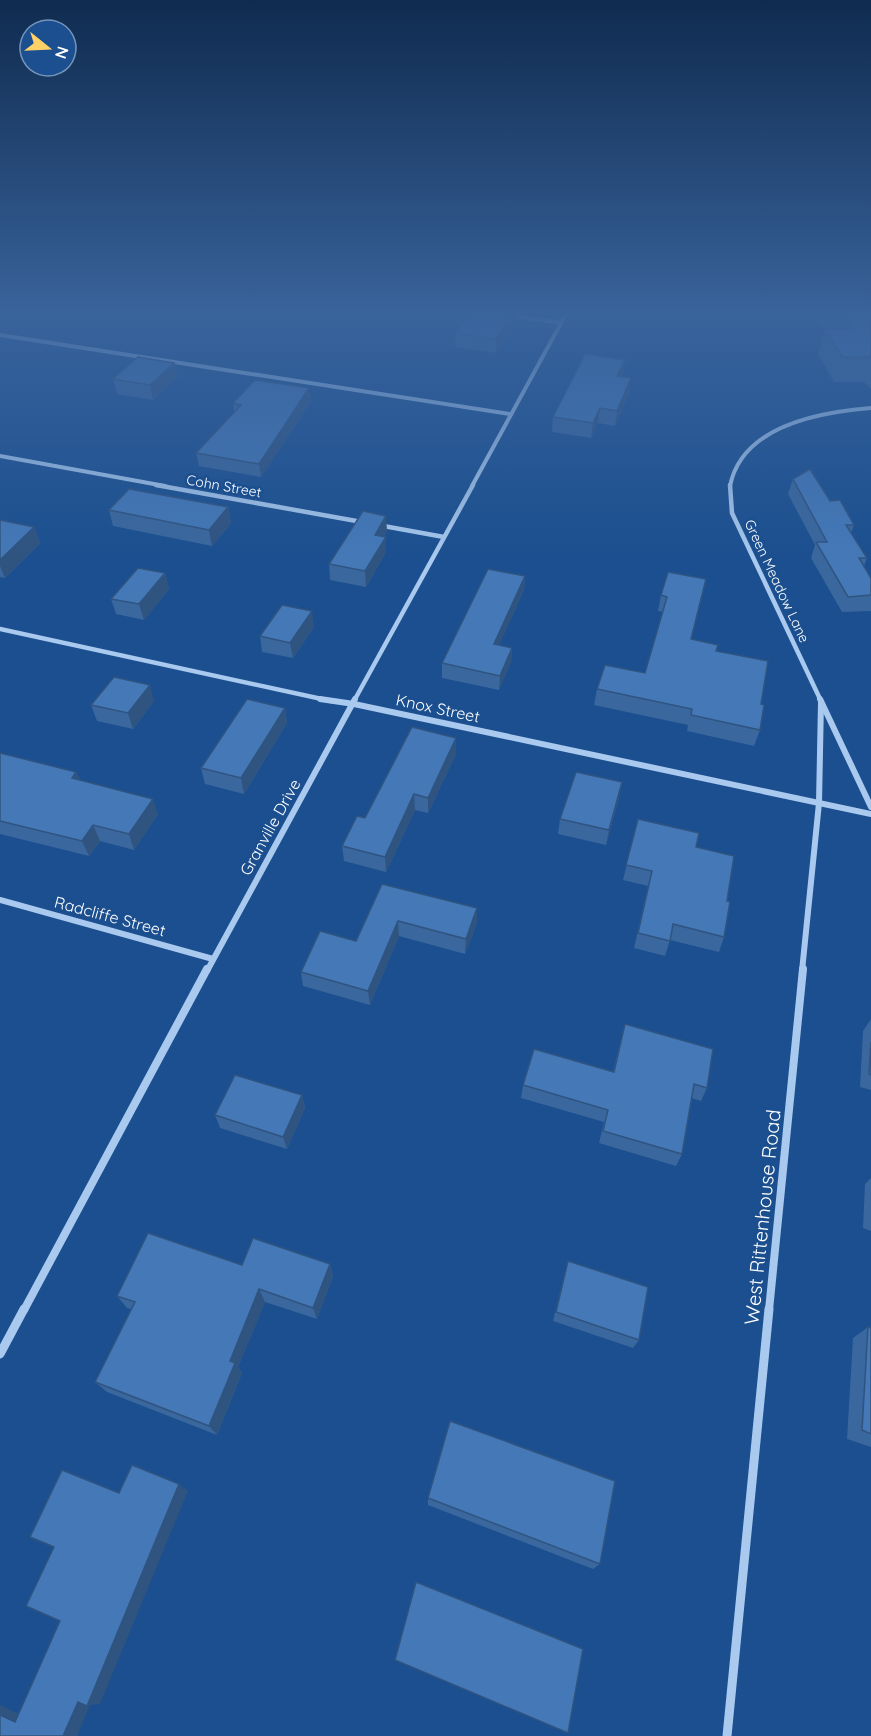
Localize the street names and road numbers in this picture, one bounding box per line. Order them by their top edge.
street label: Cohn Street [185,471,263,501]
street label: Green Meadow Lane [741,517,813,646]
street label: Knox Street [394,689,482,727]
street label: Granville Drive [235,775,305,879]
street label: Radcliffe Street [52,892,168,940]
street label: West Rittenhouse Road [738,1108,786,1326]

